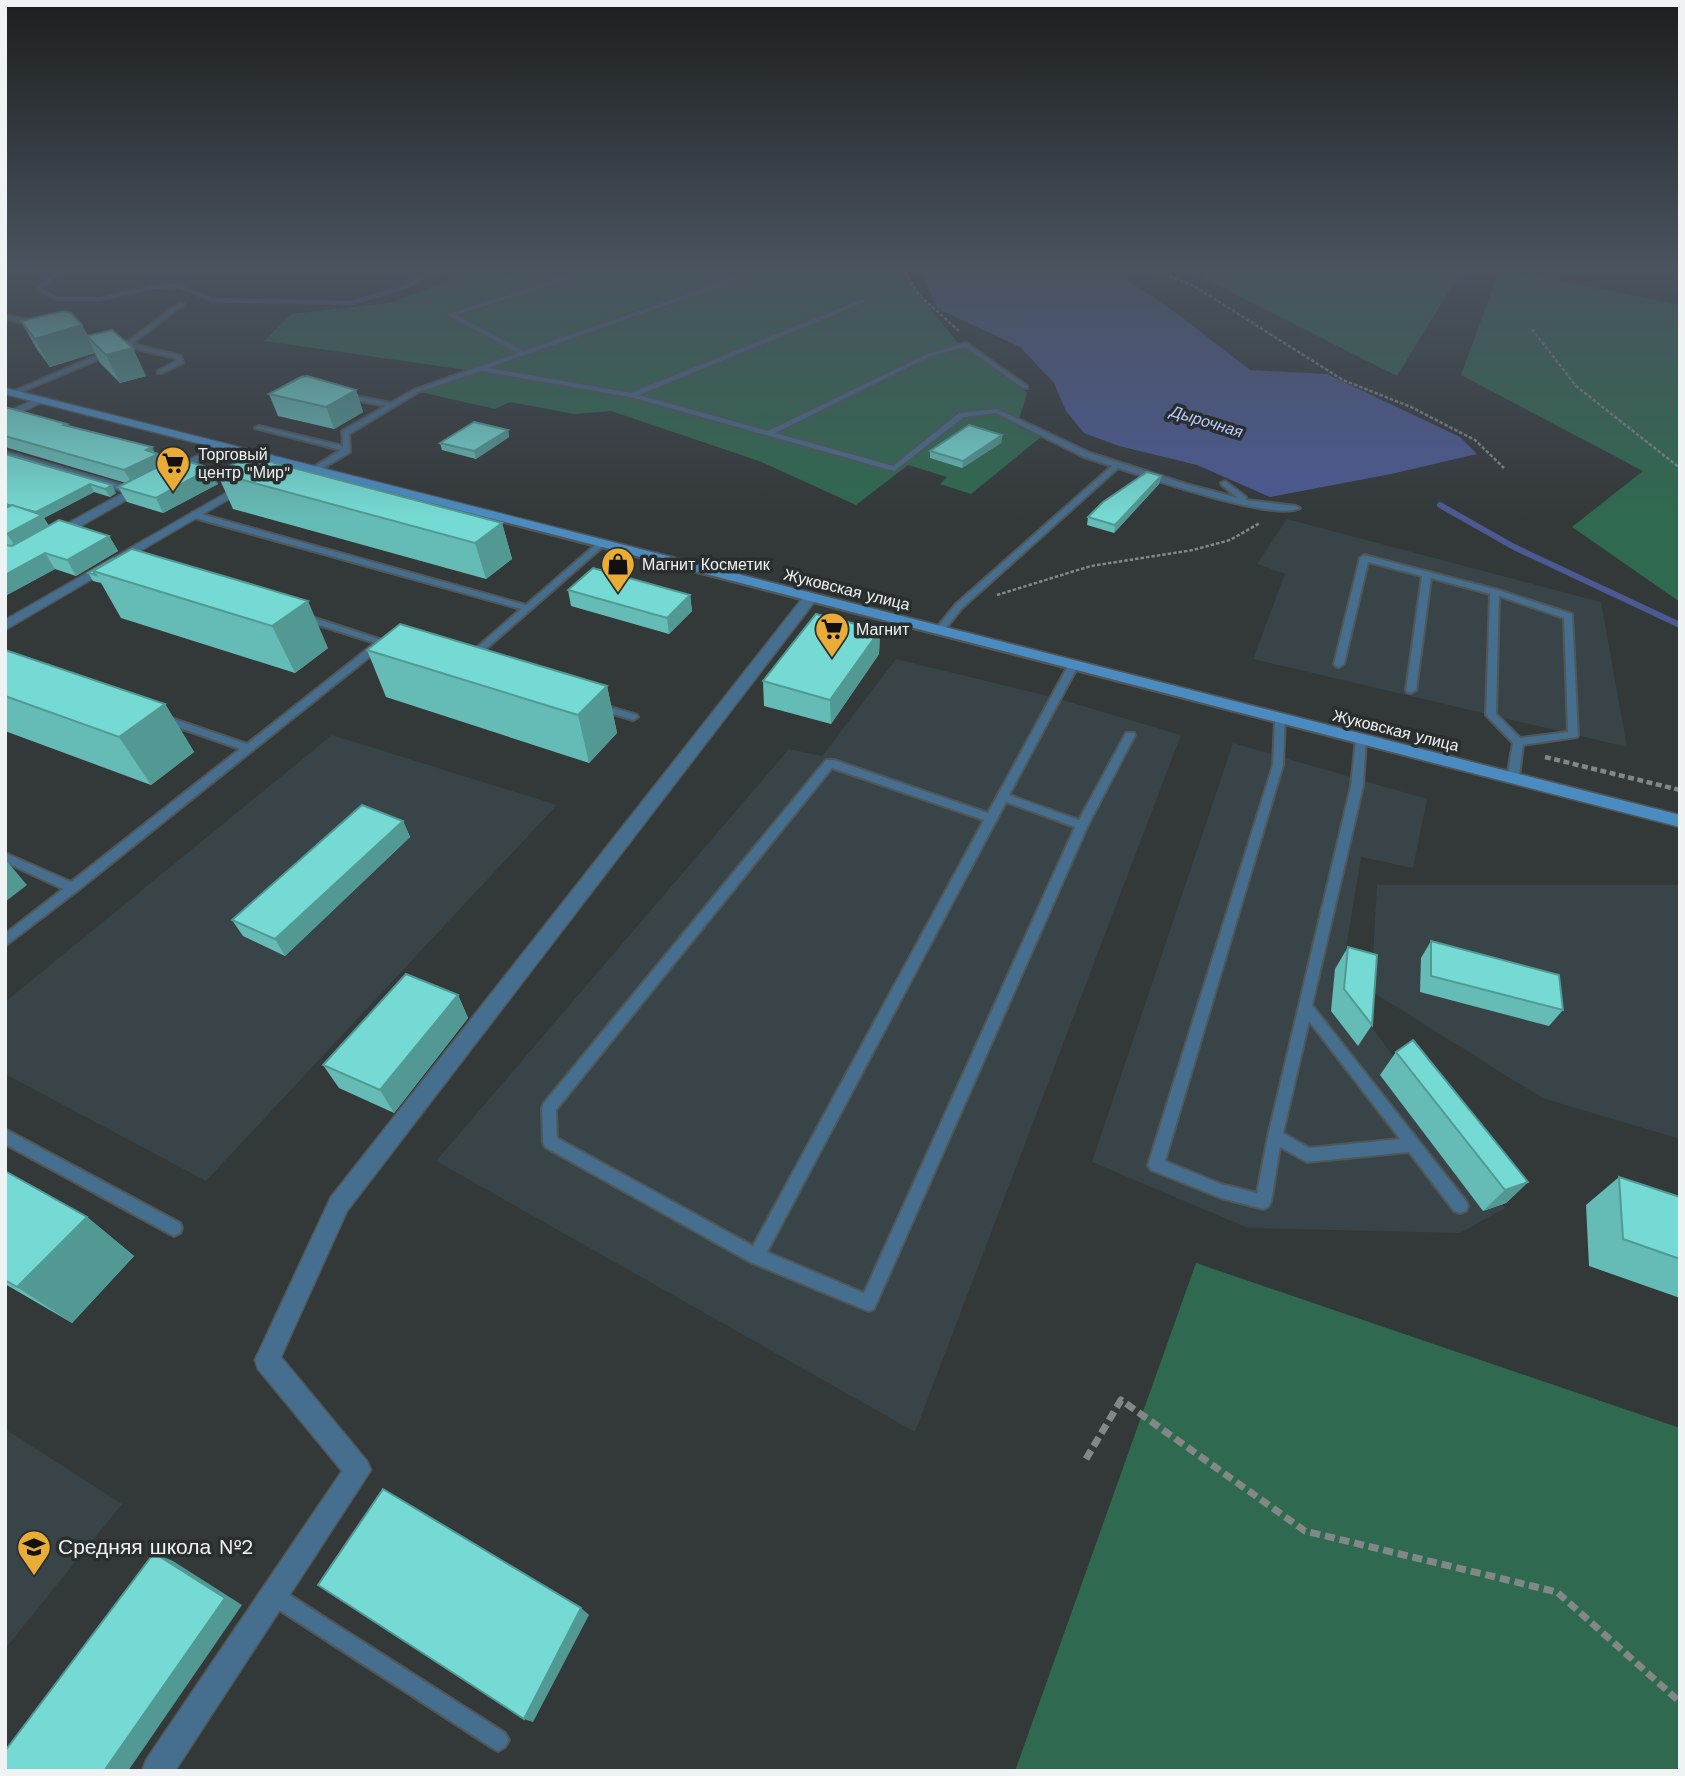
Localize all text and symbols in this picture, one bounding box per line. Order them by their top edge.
water label: Дырочная [1166,401,1246,442]
supermarket icon: Торговый центр "Мир" [154,444,192,493]
place label: Торговый центр "Мир" [198,445,290,482]
shop icon: Магнит Косметик [599,545,637,594]
place label: Магнит Косметик [642,555,771,574]
street label: Жуковская улица [782,565,912,614]
supermarket icon: Магнит [813,610,851,659]
place label: Магнит [856,620,910,639]
street label: Жуковская улица [1331,706,1461,755]
school or university icon: Средняя школа №2 [15,1528,53,1577]
place label: Средняя школа №2 [58,1534,254,1559]

